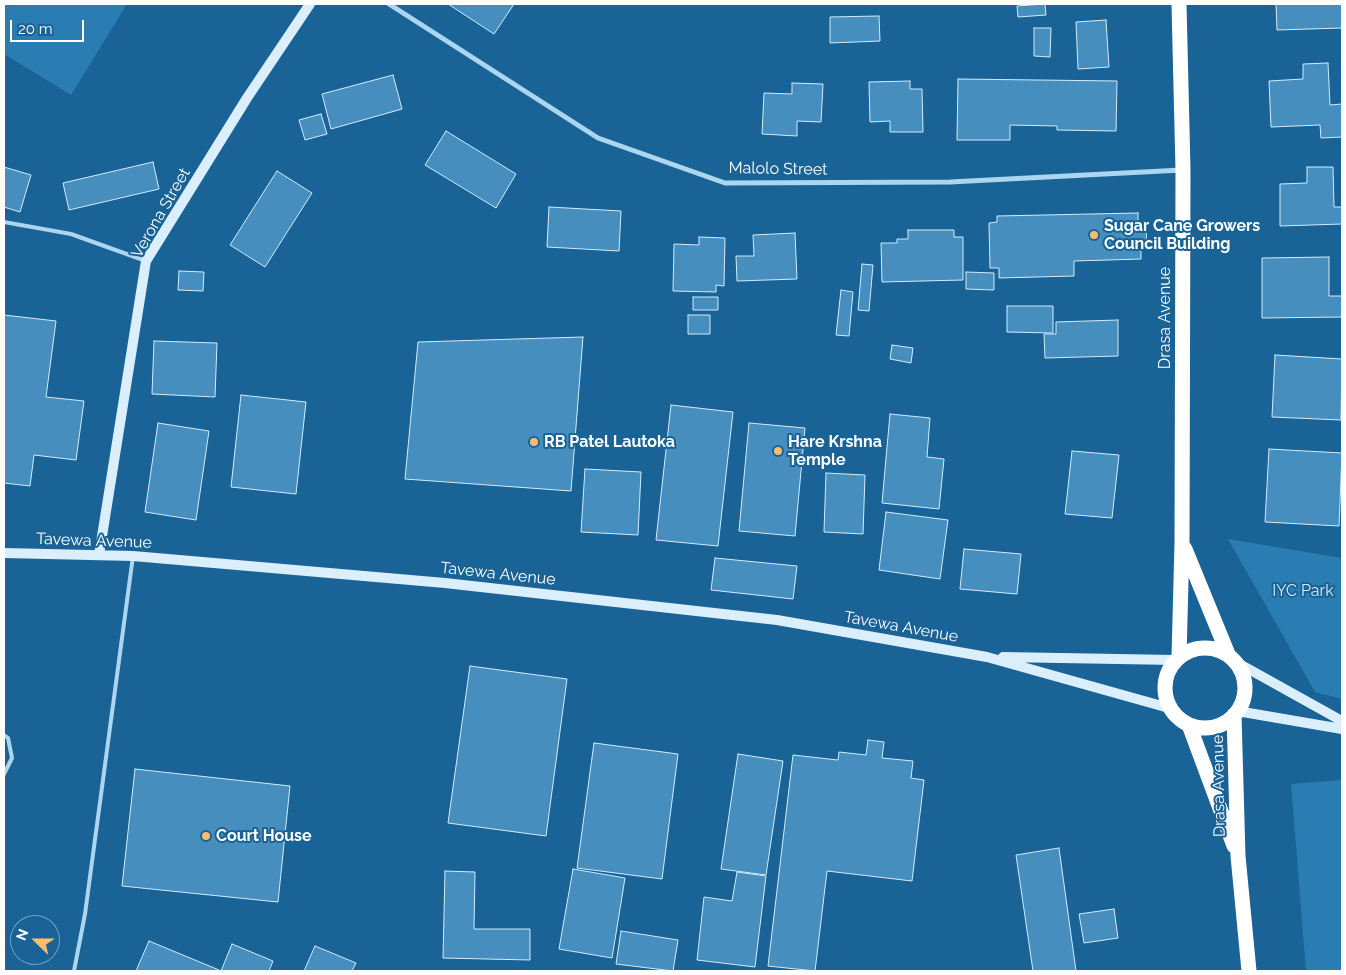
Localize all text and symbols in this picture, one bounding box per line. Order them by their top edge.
scale bar [12,10,86,42]
text: 20 m [18,20,53,38]
street label: Malolo Street [728,159,828,179]
street label: Verona Street [128,165,194,261]
place label: Sugar Cane Growers Council Building [1104,216,1260,254]
marker: Sugar Cane Growers Council Building [1088,229,1100,241]
street label: Drasa Avenue [1155,267,1175,369]
place label: RB Patel Lautoka [544,432,675,452]
place label: Hare Krshna Temple [788,432,882,470]
marker: RB Patel Lautoka [528,436,540,448]
marker: Hare Krshna Temple [772,445,784,457]
street label: Tavewa Avenue [36,529,152,553]
street label: Tavewa Avenue [439,558,557,590]
park label: IYC Park [1272,581,1334,601]
street label: Tavewa Avenue [842,607,960,647]
street label: Drasa Avenue [1209,735,1229,837]
place label: Court House [216,826,312,846]
marker: Court House [200,830,212,842]
north arrow [10,915,60,965]
text: N [13,927,31,943]

